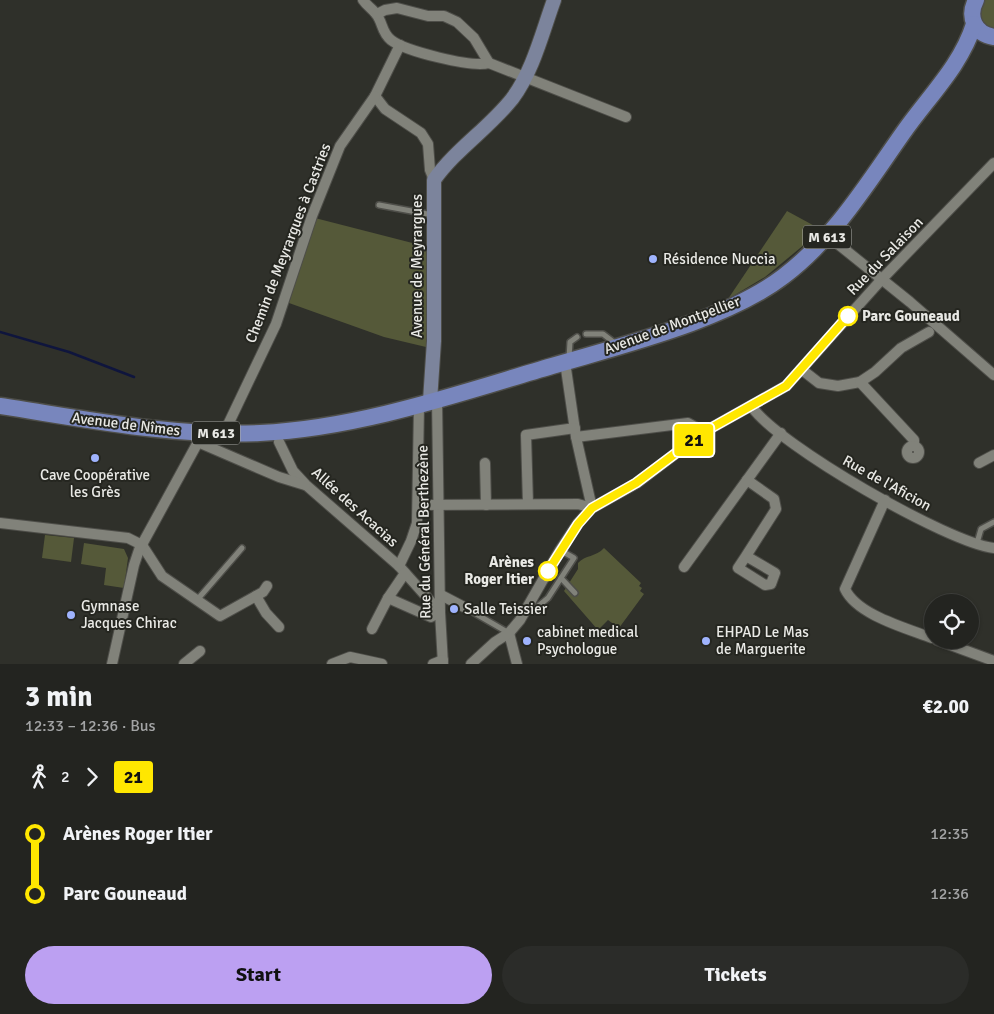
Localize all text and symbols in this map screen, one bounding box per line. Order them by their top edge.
street label: Chemin de Meyrargues à Castries [242,140,335,345]
street label: Avenue de Meyrargues [408,194,426,338]
street label: Rue du Salaison [843,213,927,299]
road number: M 613 [803,226,851,248]
place label: Résidence Nuccia [663,250,776,268]
marker: Résidence Nuccia [647,253,659,265]
street label: Avenue de Montpellier [602,292,743,358]
marker: Parc Gouneaud [838,306,858,326]
place label: Parc Gouneaud [862,307,960,325]
street label: Avenue de Nîmes [71,408,182,440]
road number: M 613 [192,422,240,444]
line badge: 21 [672,424,716,456]
text: 21 [684,429,704,451]
street label: Rue du Général Berthezène [413,445,435,619]
street label: Rue de l'Aficion [840,451,934,515]
marker: Cave Coopérative les Grès [89,452,101,464]
street label: Allée des Acacias [308,463,402,551]
place label: Cave Coopérative les Grès [40,466,150,501]
place label: Arènes Roger Itier [464,553,534,588]
marker: Arènes Roger Itier [538,561,558,581]
map controls [924,594,979,649]
button: locate [924,594,979,649]
place label: Gymnase Jacques Chirac [81,597,177,632]
place label: Salle Teissier [464,600,548,618]
marker: Salle Teissier [448,603,460,615]
marker: Gymnase Jacques Chirac [65,609,77,621]
place label: cabinet medical Psychologue [537,623,638,658]
place label: EHPAD Le Mas de Marguerite [716,623,809,658]
marker: cabinet medical Psychologue [521,635,533,647]
marker: EHPAD Le Mas de Marguerite [700,635,712,647]
text: 3 min [25,680,93,714]
text: €2.00 [923,695,969,719]
text: 12:33 – 12:36 · Bus [25,716,156,736]
icon: walk [25,763,53,791]
icon: forward [78,763,106,791]
text: 21 [124,766,143,788]
text: 2 [61,767,70,787]
text: Arènes Roger Itier [63,822,213,846]
text: 12:35 [930,824,969,844]
text: Parc Gouneaud [63,882,187,906]
text: 12:36 [930,884,969,904]
button: Start [25,946,492,1004]
button: Tickets [502,946,969,1004]

